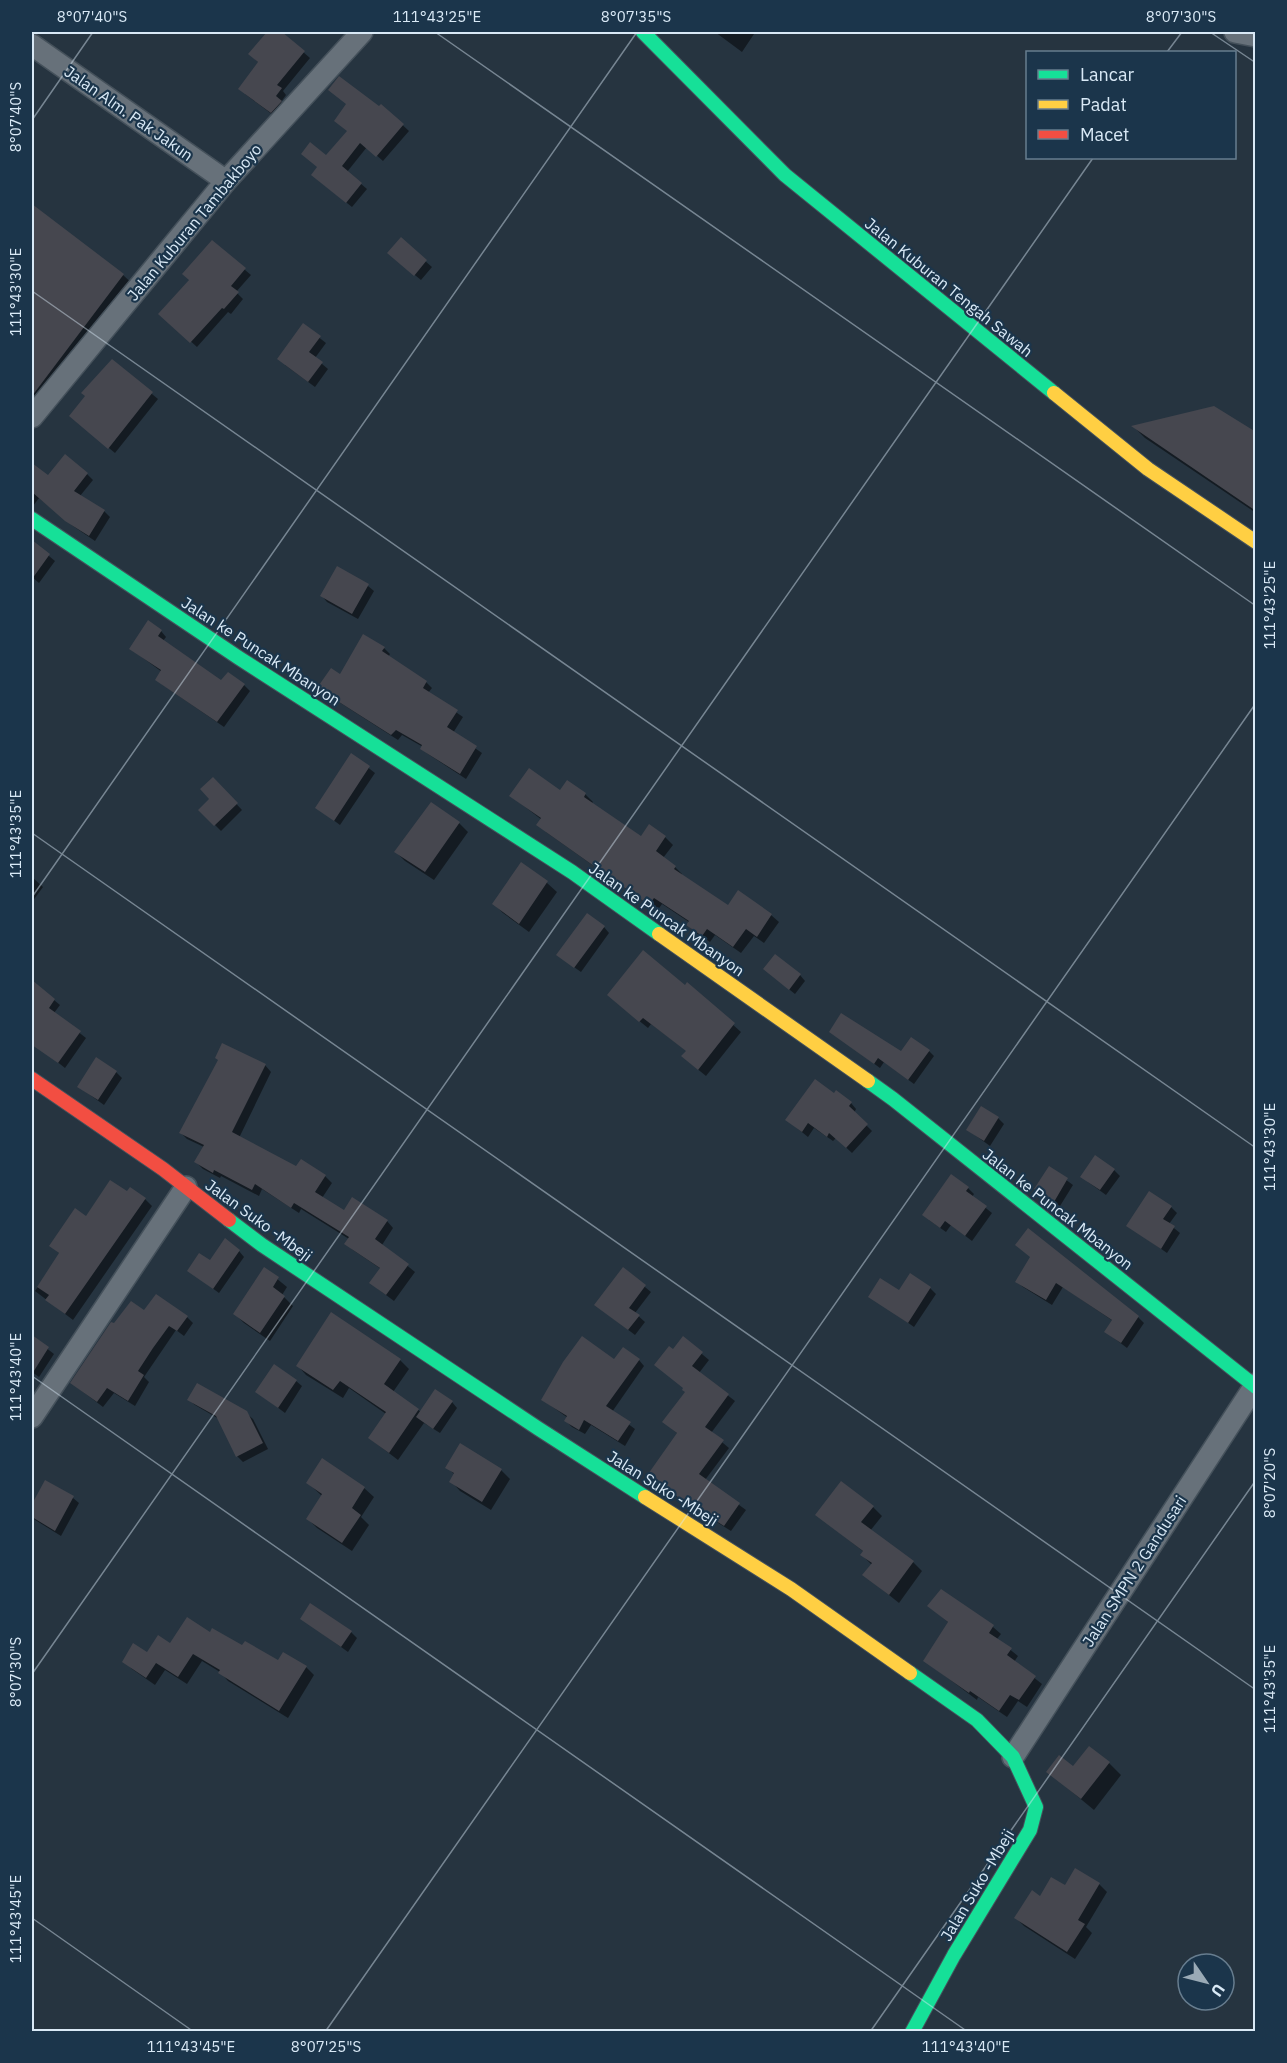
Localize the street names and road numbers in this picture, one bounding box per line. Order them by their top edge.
street label: Jalan Alm. Pak Jakun [61,61,197,165]
street label: Jalan Kuburan Tambakboyo [122,139,266,305]
street label: Jalan Kuburan Tengah Sawah [861,213,1037,361]
street label: Jalan ke Puncak Mbanyon [178,592,344,710]
street label: Jalan ke Puncak Mbanyon [585,858,749,980]
street label: Jalan ke Puncak Mbanyon [979,1144,1137,1274]
street label: Jalan Suko -Mbeji [202,1175,316,1265]
street label: Jalan Suko -Mbeji [604,1446,722,1530]
street label: Jalan SMPN 2 Gandusari [1078,1492,1190,1650]
street label: Jalan Suko -Mbeji [936,1825,1018,1945]

